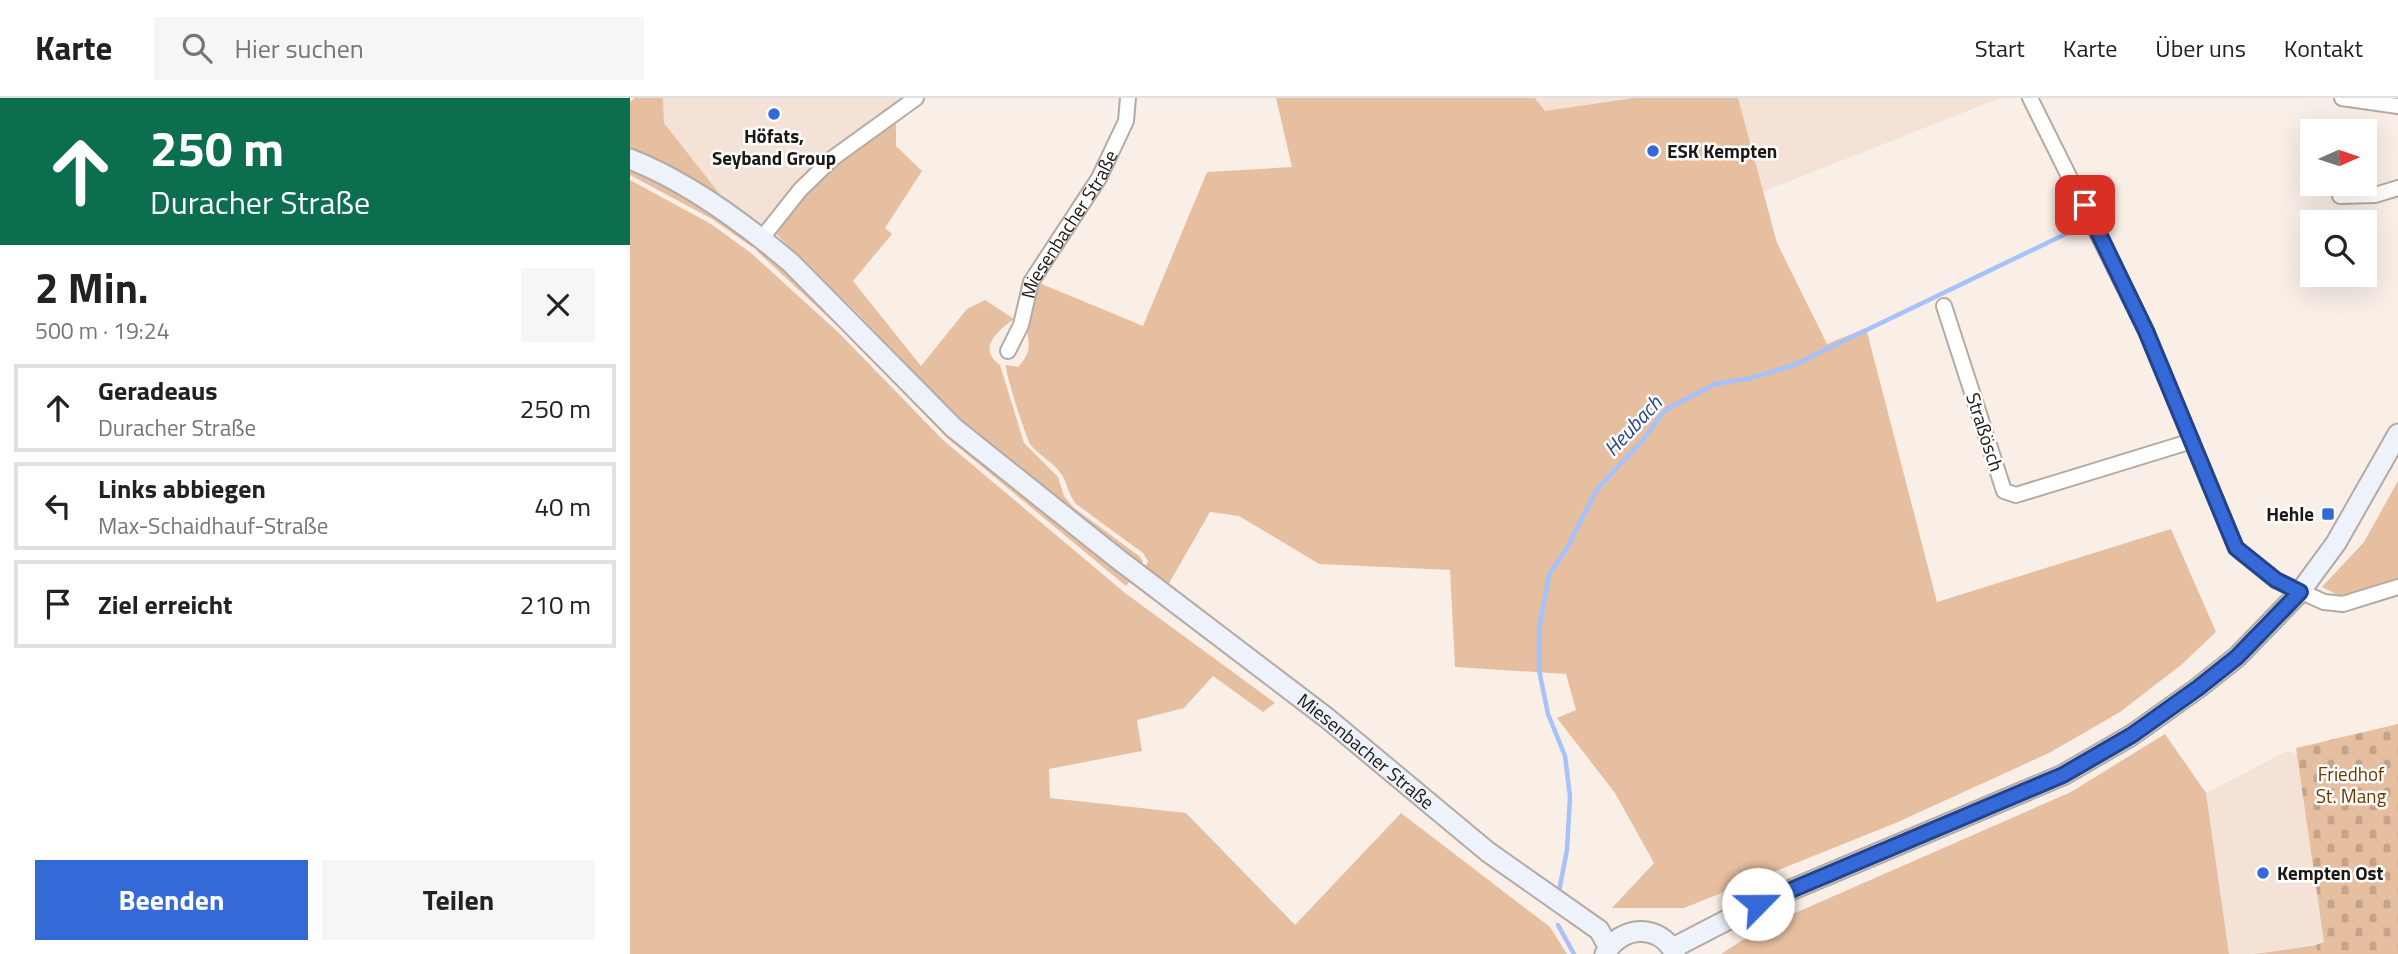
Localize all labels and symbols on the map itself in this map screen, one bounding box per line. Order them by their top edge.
marker: Höfats, Seyband Group [766,106,782,122]
north arrow [2300,119,2376,196]
place label: Höfats, Seyband Group [712,121,836,172]
place label: ESK Kempten [1667,136,1777,165]
marker: ESK Kempten [1645,143,1661,159]
street label: Miesenbacher Straße [1013,145,1124,301]
pin [2055,175,2115,235]
water label: Heubach [1596,387,1669,463]
street label: Straßösch [1959,389,2012,475]
place label: Hehle [2266,499,2314,528]
marker: Hehle [2320,506,2336,522]
street label: Miesenbacher Straße [1291,685,1441,816]
park label: Friedhof St. Mang [2316,759,2386,810]
place label: Kempten Ost [2277,858,2384,887]
marker: Kempten Ost [2255,865,2271,881]
position arrow [1721,867,1795,941]

